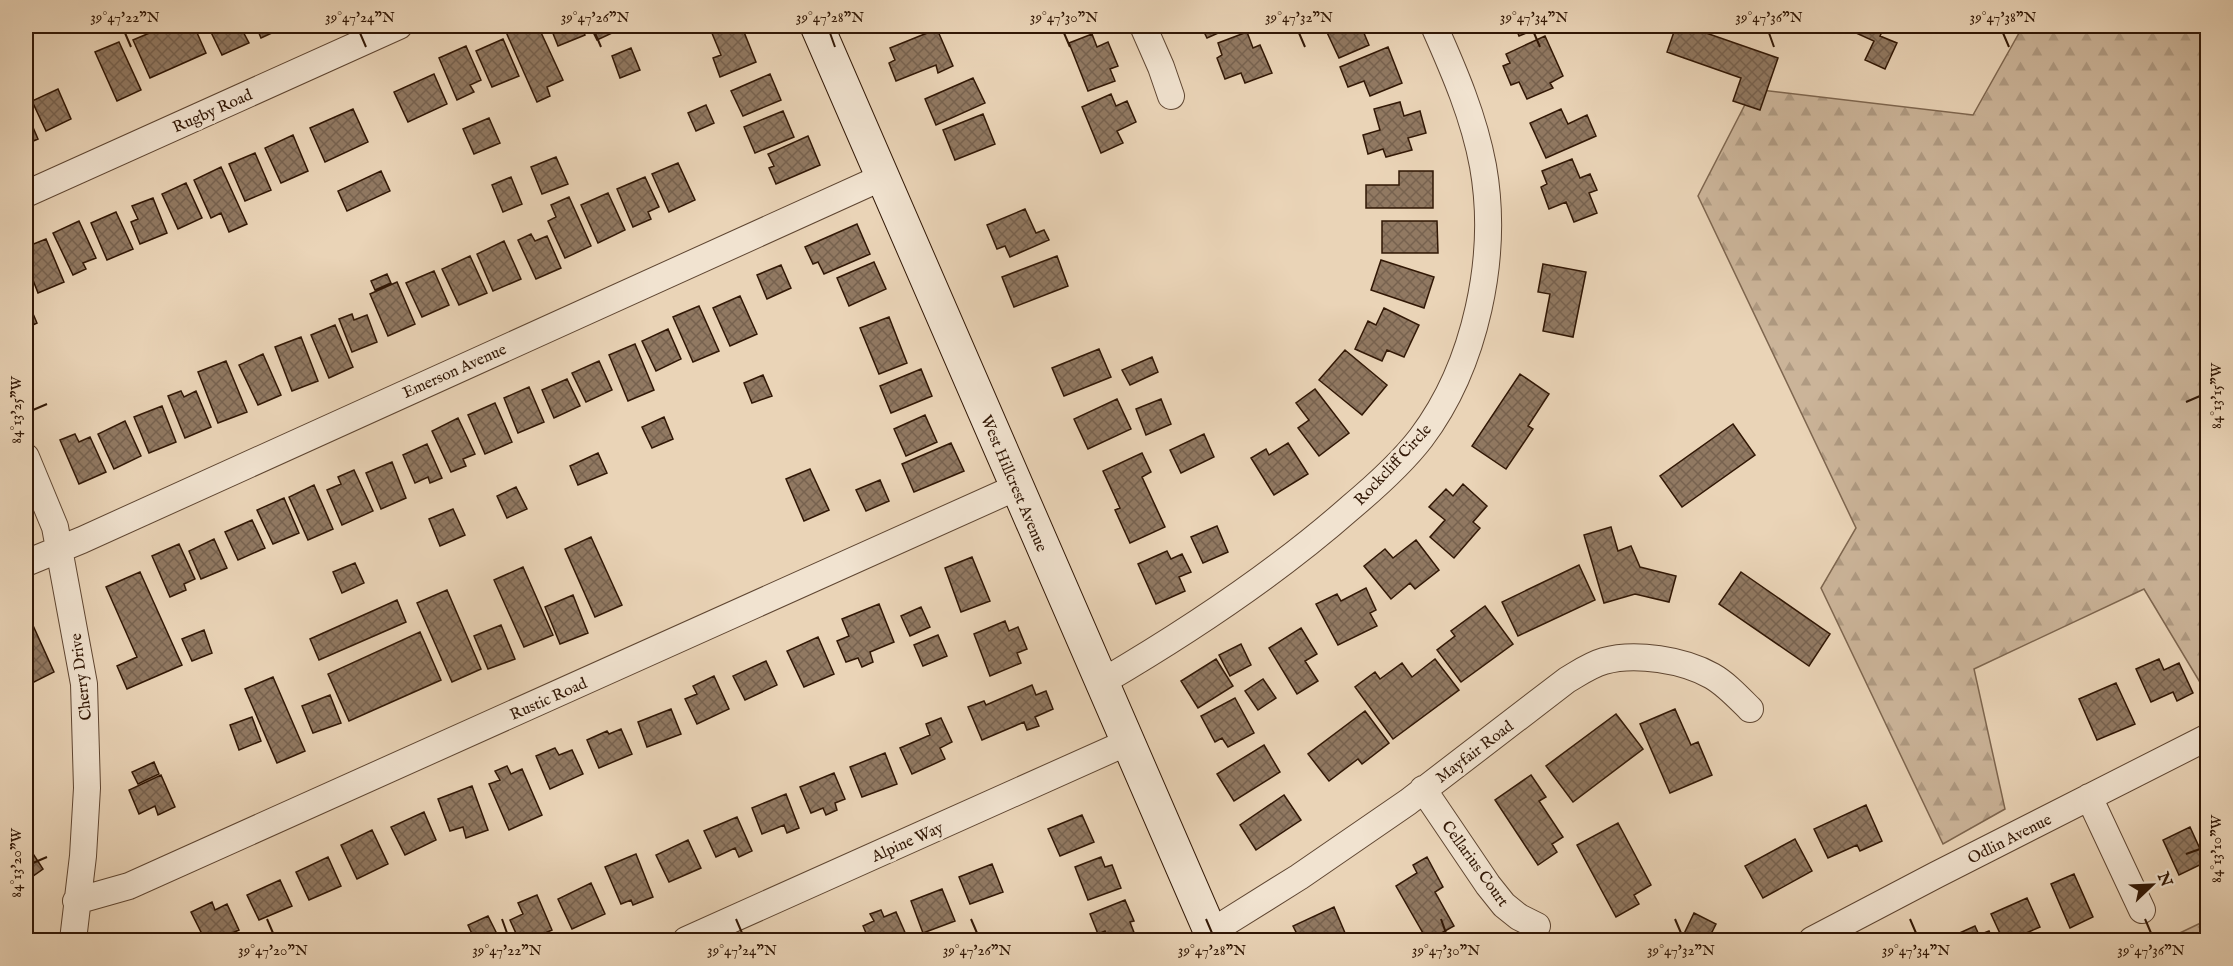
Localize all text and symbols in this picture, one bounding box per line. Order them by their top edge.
text: 39°47'22"N [90,8,160,27]
text: 39°47'24"N [325,8,395,27]
text: 39°47'26"N [561,8,629,27]
text: 39°47'28"N [796,8,864,27]
text: 39°47'30"N [1030,8,1098,27]
text: 39°47'32"N [1265,8,1333,27]
text: 39°47'34"N [1500,8,1568,27]
text: 39°47'36"N [1735,8,1803,27]
text: 39°47'38"N [1970,8,2036,27]
street label: Rugby Road [170,85,256,138]
street label: Emerson Avenue [400,340,510,404]
text: 84°13'15"W [2207,362,2226,429]
text: 84°13'25"W [7,376,26,444]
street label: West Hillcrest Avenue [975,412,1051,555]
street label: Rockcliff Circle [1350,420,1436,510]
street label: Cherry Drive [67,632,97,721]
street label: Rustic Road [507,674,591,726]
street label: Mayfair Road [1432,717,1518,788]
street label: Odlin Avenue [1965,810,2055,869]
text: 84°13'10"W [2207,814,2226,883]
street label: Cellarius Court [1436,817,1513,912]
street label: Alpine Way [868,818,947,868]
text: 84°13'20"W [7,828,26,898]
north arrow [2122,855,2182,915]
text: N [2152,869,2176,890]
text: 39°47'20"N [238,941,308,960]
text: 39°47'22"N [472,941,542,960]
text: 39°47'24"N [707,941,777,960]
text: 39°47'26"N [943,941,1011,960]
text: 39°47'28"N [1178,941,1246,960]
text: 39°47'30"N [1412,941,1480,960]
text: 39°47'32"N [1647,941,1715,960]
text: 39°47'34"N [1882,941,1950,960]
text: 39°47'36"N [2117,941,2185,960]

